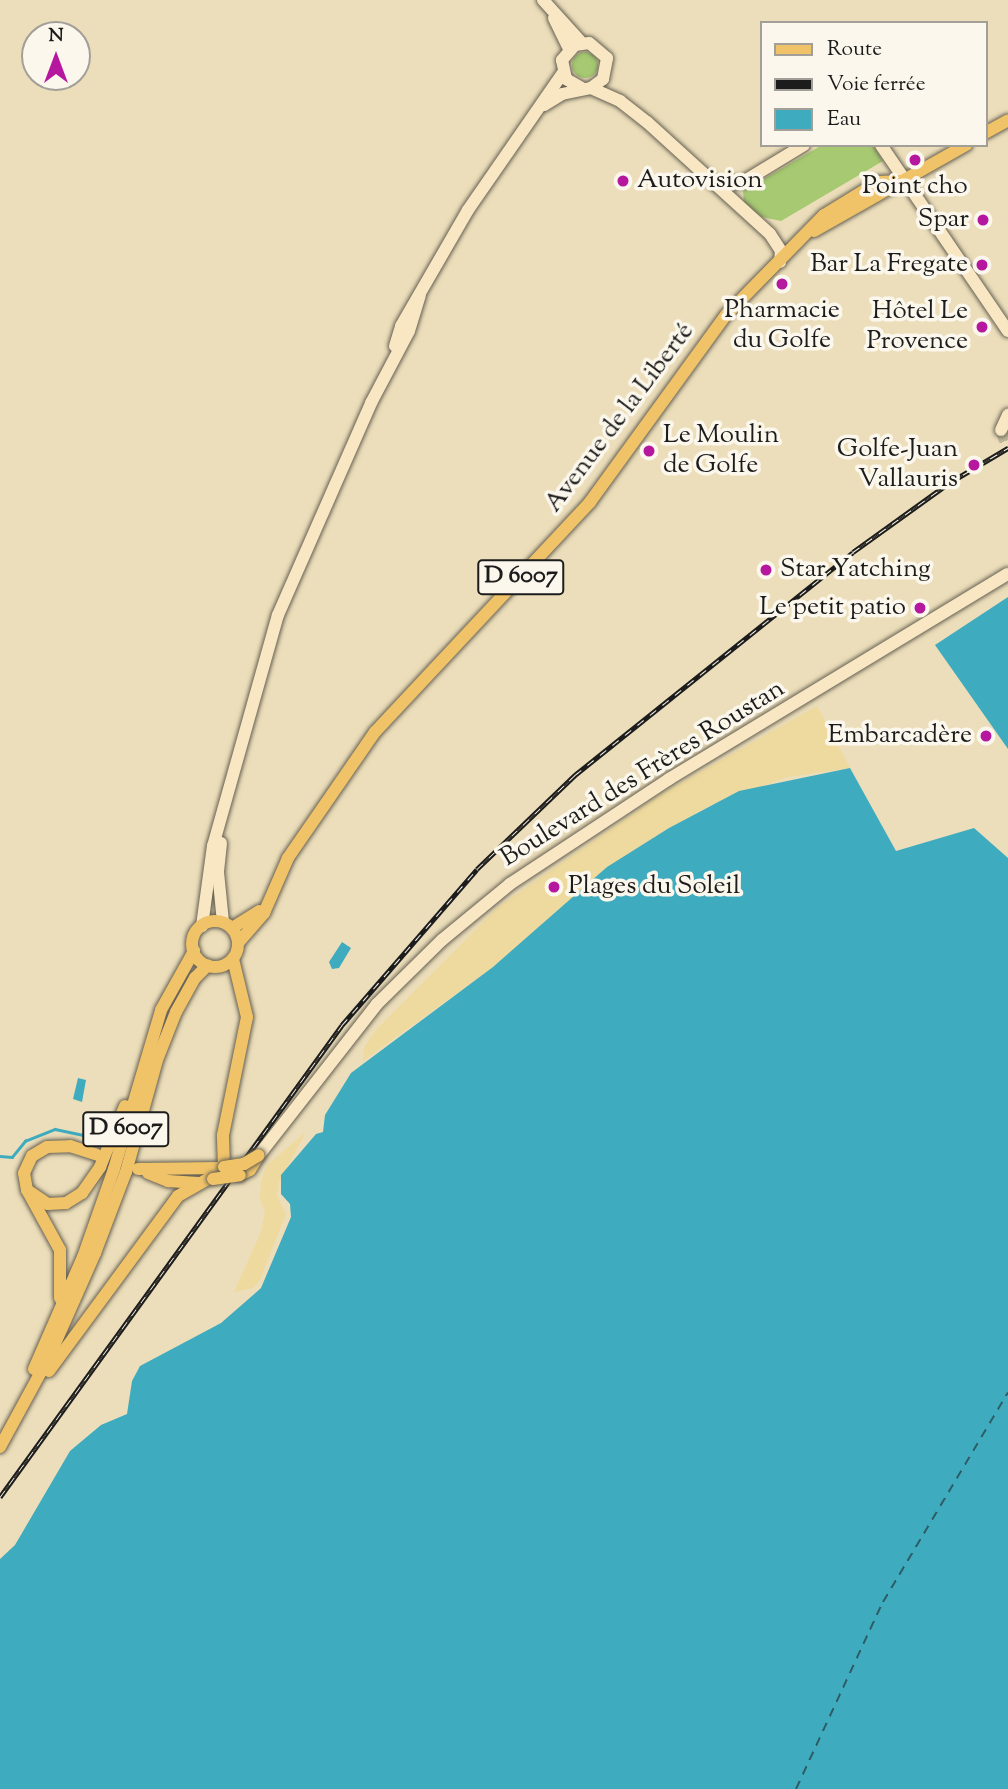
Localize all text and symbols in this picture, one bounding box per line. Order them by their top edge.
north arrow [21,21,91,91]
legend [760,21,987,147]
text: N [48,23,64,50]
text: Route [827,35,882,65]
text: Voie ferrée [827,70,925,100]
text: Eau [827,105,861,135]
marker: Point cho [907,152,923,168]
place label: Autovision [637,165,763,197]
place label: Point cho [862,171,968,203]
marker: Autovision [615,173,631,189]
place label: Spar [918,204,969,236]
marker: Spar [975,212,991,228]
place label: Bar La Fregate [810,249,968,281]
marker: Bar La Fregate [974,257,990,273]
marker: Pharmacie du Golfe [774,276,790,292]
place label: Pharmacie du Golfe [724,295,840,356]
place label: Hôtel Le Provence [867,296,968,358]
street label: Avenue de la Liberté [539,317,701,519]
marker: Hôtel Le Provence [974,319,990,335]
place label: Le Moulin de Golfe [663,420,779,481]
place label: Golfe-Juan Vallauris [837,434,958,496]
marker: Le Moulin de Golfe [641,443,657,459]
marker: Golfe-Juan Vallauris [964,455,984,475]
place label: Star Yatching [780,554,931,586]
road number: D 6007 [477,556,565,598]
marker: Star Yatching [758,562,774,578]
place label: Le petit patio [759,592,906,624]
marker: Le petit patio [912,600,928,616]
street label: Boulevard des Frères Roustan [495,674,791,874]
place label: Embarcadère [828,720,972,752]
marker: Embarcadère [978,728,994,744]
place label: Plages du Soleil [568,871,740,903]
marker: Plages du Soleil [546,879,562,895]
road number: D 6007 [82,1108,170,1149]

